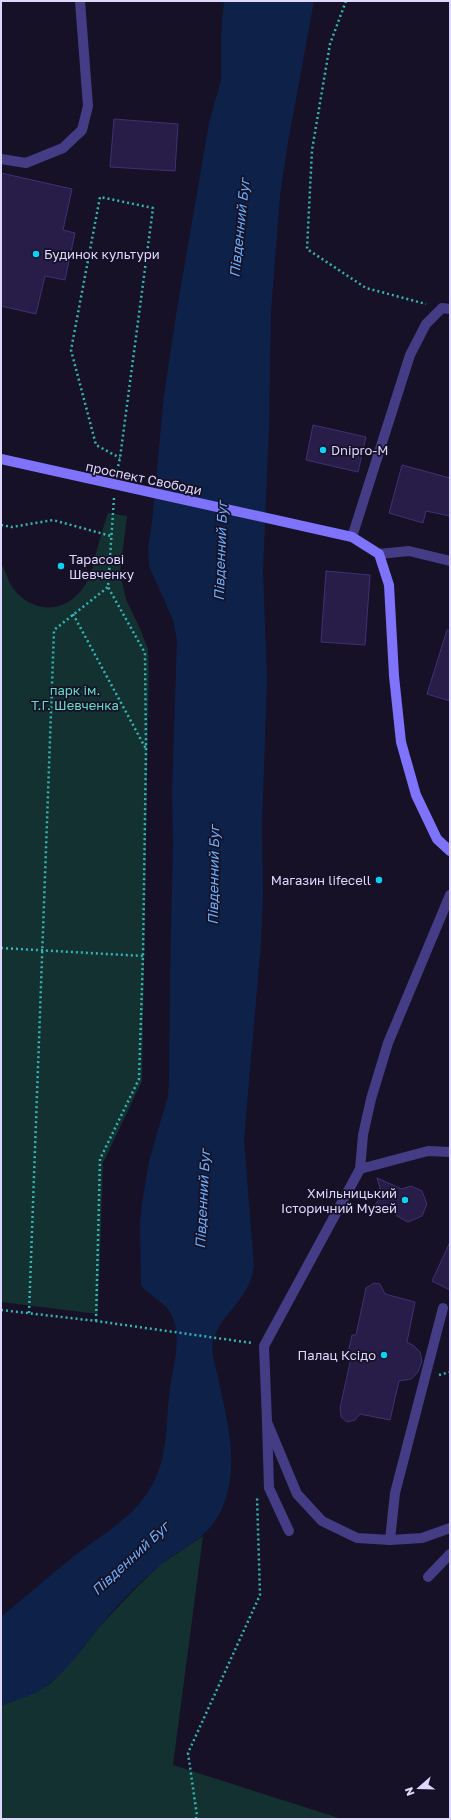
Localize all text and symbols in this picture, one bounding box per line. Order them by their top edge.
water label: Південний Буг [225,175,253,278]
place label: Будинок культури [44,246,160,262]
marker: Будинок культури [31,249,41,259]
place label: Dnipro-M [331,442,388,458]
marker: Dnipro-M [318,445,328,455]
street label: проспект Свободи [84,458,204,498]
water label: Південний Буг [210,498,230,601]
place label: Тарасові Шевченку [69,551,135,582]
marker: Тарасові Шевченку [56,561,66,571]
park label: парк ім. Т.Г. Шевченка [31,682,119,713]
water label: Південний Буг [204,823,222,925]
place label: Магазин lifecell [271,872,371,888]
marker: Магазин lifecell [374,875,384,885]
water label: Південний Буг [191,1146,213,1249]
place label: Хмільницький Історичний Музей [281,1185,397,1216]
marker: Хмільницький Історичний Музей [400,1195,410,1205]
place label: Палац Ксідо [298,1347,376,1363]
marker: Палац Ксідо [379,1350,389,1360]
water label: Південний Буг [88,1516,174,1598]
north arrow [399,1768,439,1808]
text: N [402,1785,417,1798]

